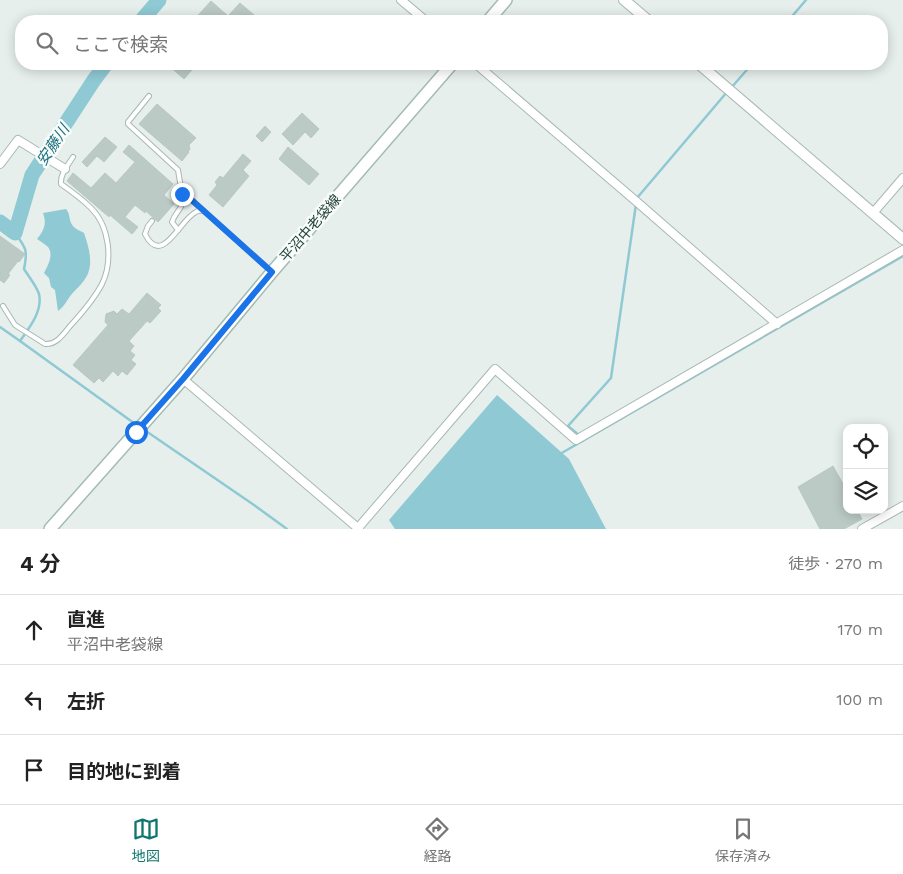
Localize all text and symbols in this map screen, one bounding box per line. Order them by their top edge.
search box [15,15,888,70]
icon: search [33,29,61,57]
text: ここで検索 [73,33,168,56]
water label: 安藤川 [33,120,74,169]
route end [171,183,194,206]
street label: 平沼中老袋線 [276,191,344,265]
route start [125,421,148,444]
map controls [843,424,888,514]
button: locate [843,424,888,469]
button: layers [843,469,888,514]
text: 4 分 [20,551,61,576]
text: 徒歩 · 270 m [788,554,883,573]
text: 直進 [67,608,105,631]
icon: ahead [20,616,48,644]
text: 170 m [837,620,883,639]
text: 平沼中老袋線 [67,635,163,654]
icon: left [20,686,48,714]
text: 左折 [67,690,105,713]
text: 100 m [836,690,883,709]
icon: arrive [20,756,48,784]
text: 目的地に到着 [67,760,181,783]
tab: 地図 [132,815,160,865]
tab: 経路 [423,815,451,865]
tab: 保存済み [715,815,771,865]

